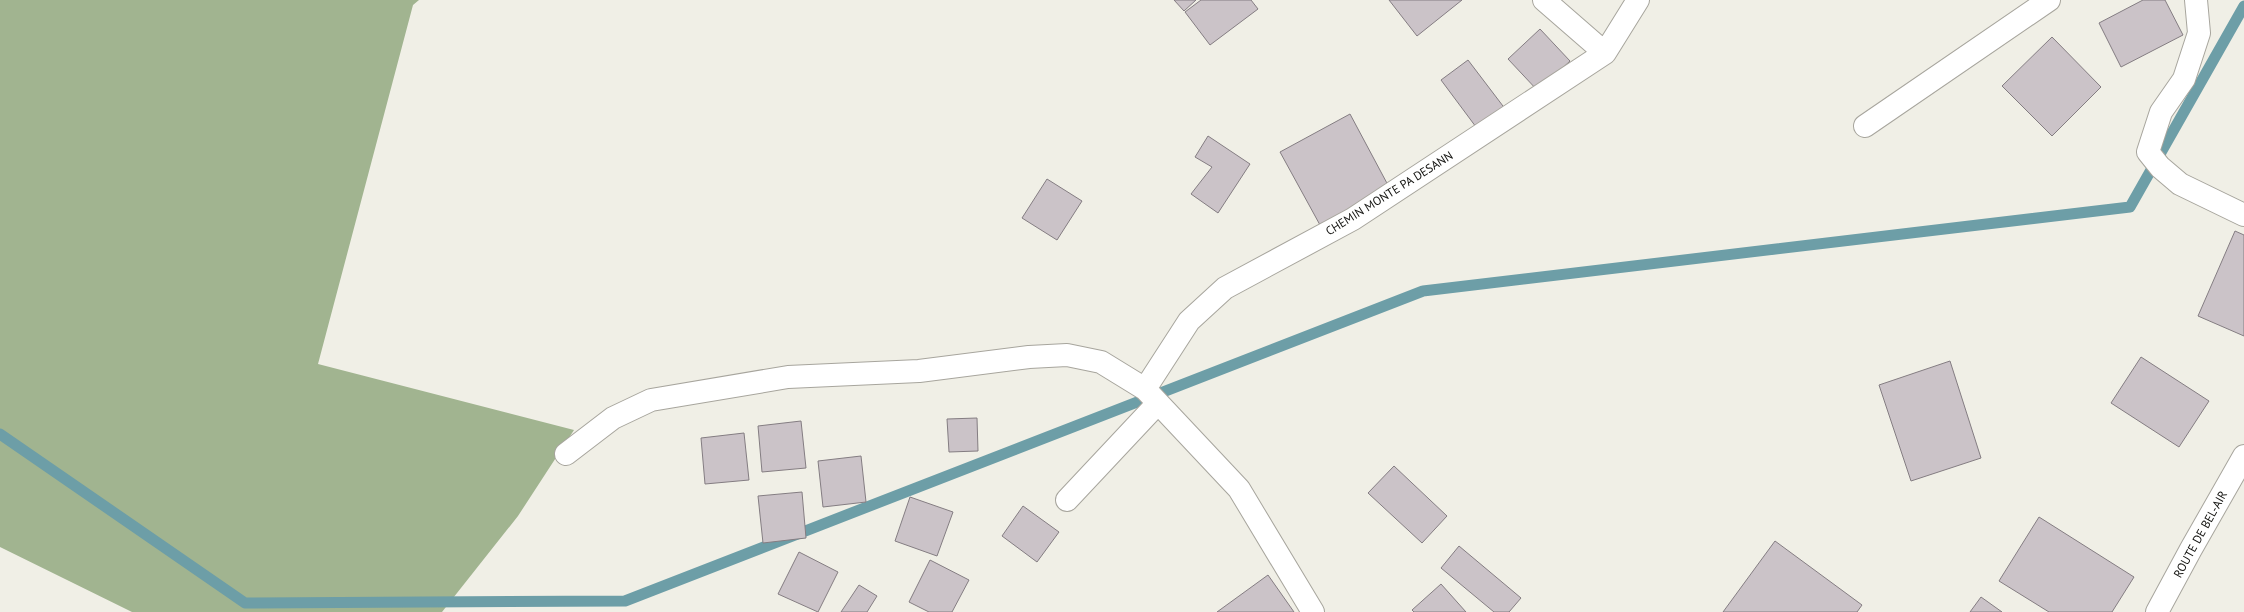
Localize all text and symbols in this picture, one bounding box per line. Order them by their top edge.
street label: CHEMIN MONTE PA DESANN [1323,148,1455,238]
street label: ROUTE DE BEL-AIR [2170,488,2230,580]

